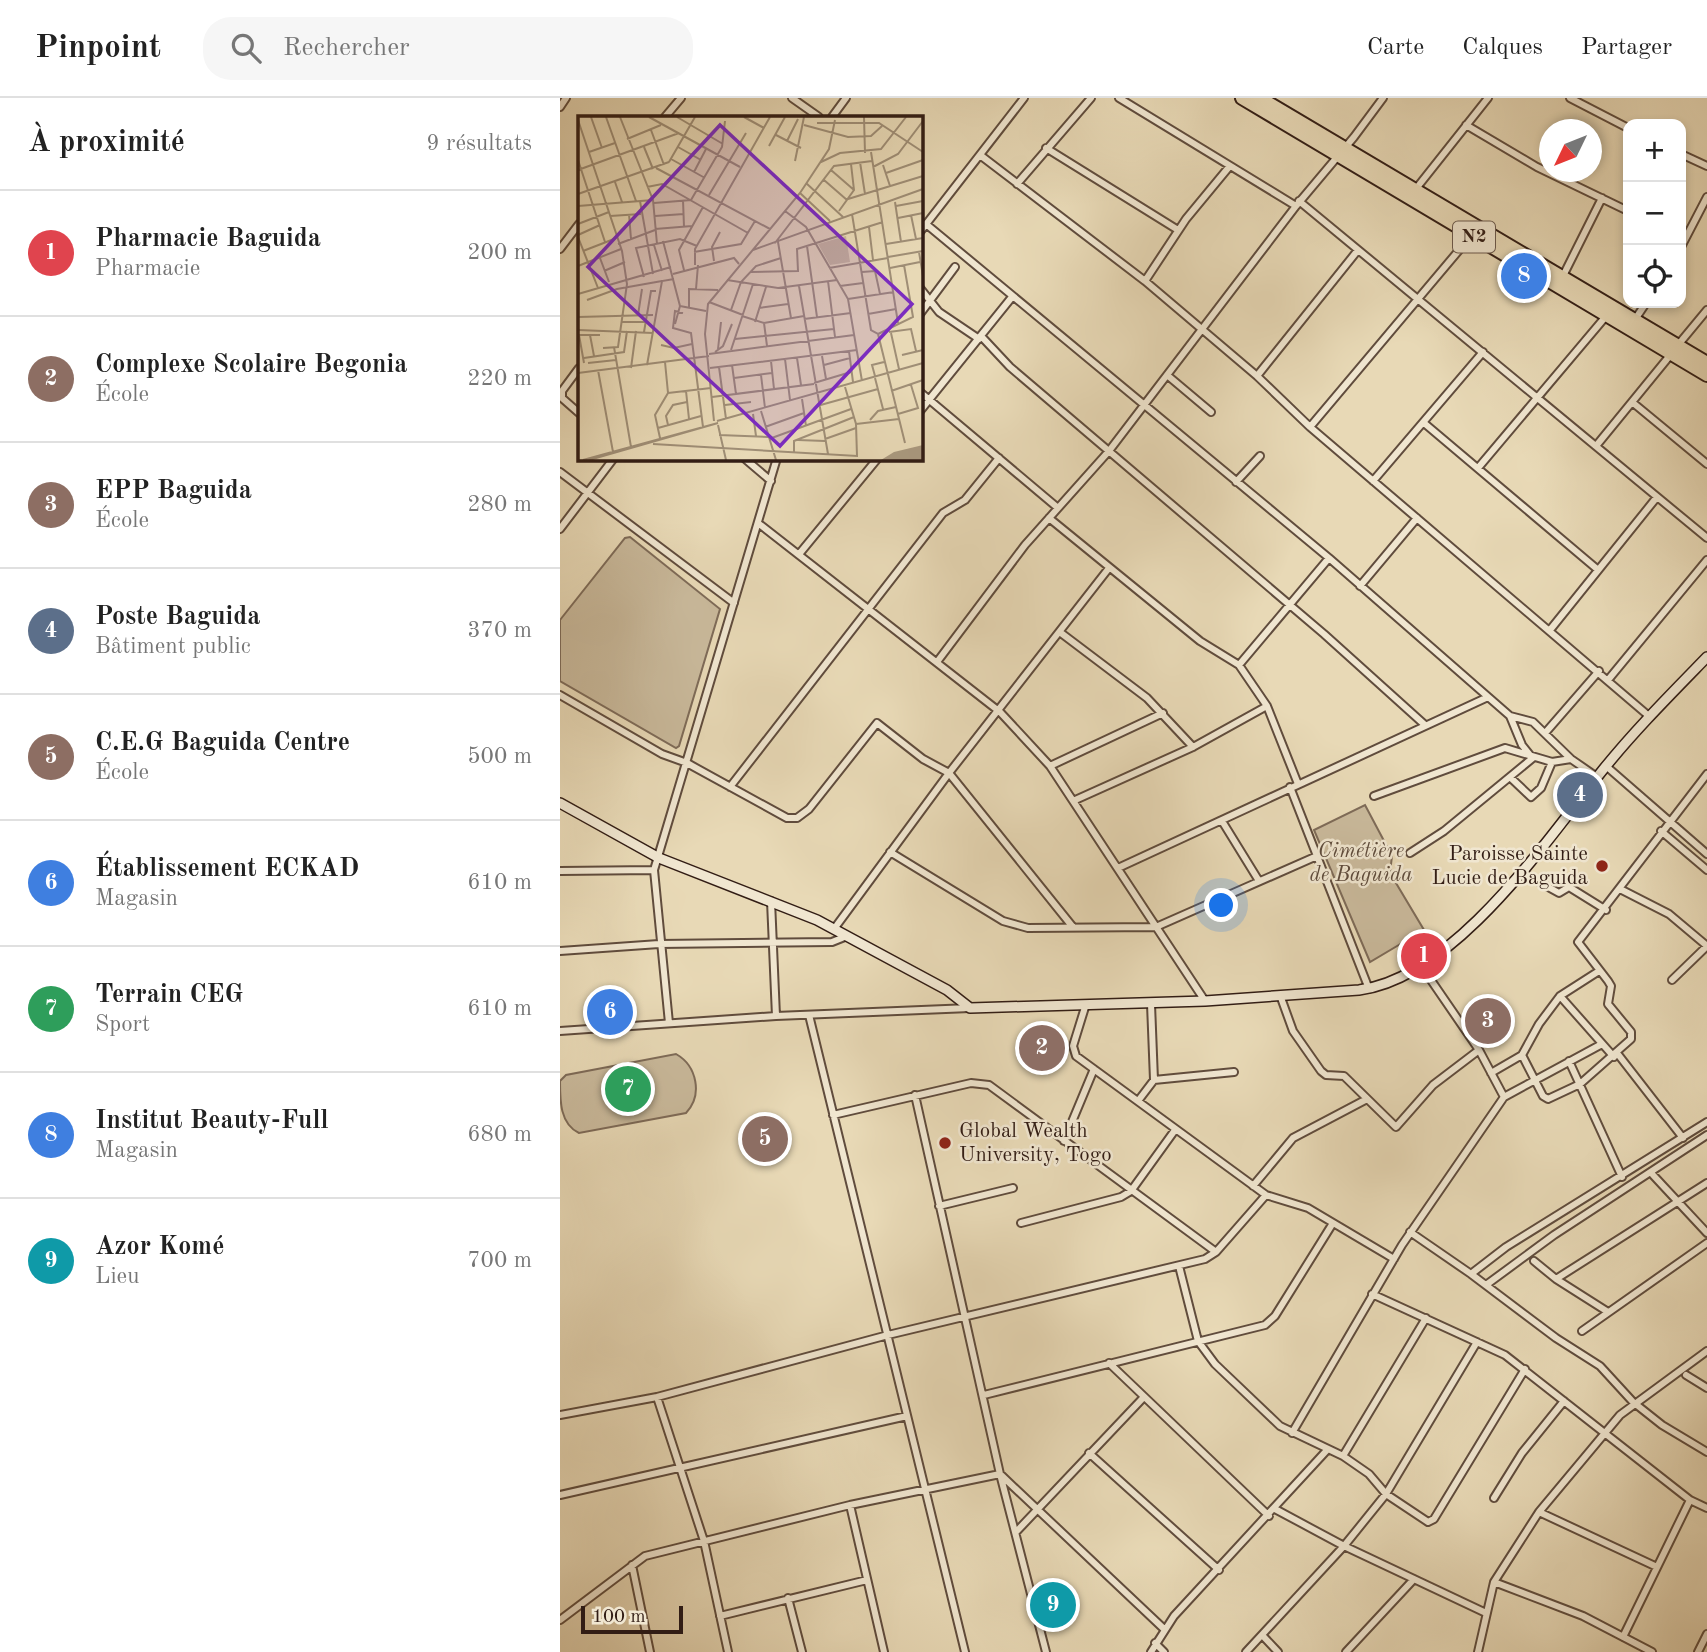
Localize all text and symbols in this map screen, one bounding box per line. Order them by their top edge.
search box [203,17,693,80]
icon: search [227,29,265,67]
text: Pinpoint [35,32,161,65]
text: Rechercher [283,35,410,61]
text: Carte [1367,36,1424,60]
text: Calques [1462,36,1543,60]
text: Partager [1581,36,1672,60]
inset map [578,116,922,460]
north arrow [1539,119,1602,182]
map controls [1623,119,1686,308]
button: + [1623,119,1686,182]
text: À proximité [28,128,185,158]
text: 9 résultats [426,132,532,155]
button: − [1623,182,1686,245]
road number: N2 [1453,222,1495,252]
text: Pharmacie Baguida [95,226,321,252]
text: 1 [44,241,58,264]
text: 200 m [467,241,532,264]
button: locate [1623,245,1686,308]
pin: 8 [1501,250,1547,302]
text: Pharmacie [95,257,200,280]
text: Complexe Scolaire Begonia [95,352,407,378]
text: 2 [44,367,58,390]
text: 220 m [467,367,532,390]
text: École [95,383,149,406]
text: EPP Baguida [95,478,252,504]
text: 3 [44,493,58,516]
text: 280 m [467,493,532,516]
text: École [95,509,149,532]
text: Poste Baguida [95,604,260,630]
text: 4 [44,619,58,642]
text: 370 m [467,619,532,642]
text: Bâtiment public [95,635,251,658]
text: C.E.G Baguida Centre [95,730,350,756]
text: 5 [44,745,58,768]
text: 500 m [467,745,532,768]
text: École [95,761,149,784]
pin: 4 [1557,769,1603,821]
park label: Cimétière de Baguida [1310,841,1412,886]
place label: Paroisse Sainte Lucie de Baguida [1431,844,1588,889]
text: Établissement ECKAD [95,856,359,882]
marker: Paroisse Sainte Lucie de Baguida [1594,858,1610,874]
text: 6 [44,871,58,894]
text: 610 m [467,871,532,894]
text: Magasin [95,887,178,910]
your location [1204,888,1238,922]
pin: 1 [1401,930,1447,982]
text: Terrain CEG [95,982,243,1008]
pin: 6 [587,986,633,1038]
pin: 3 [1465,995,1511,1047]
text: 7 [44,997,58,1020]
text: 610 m [467,997,532,1020]
text: Sport [95,1013,150,1036]
pin: 2 [1019,1022,1065,1074]
pin: 7 [605,1063,651,1115]
text: Institut Beauty-Full [95,1108,328,1134]
pin: 5 [742,1113,788,1165]
place label: Global Wealth University, Togo [959,1121,1112,1166]
text: 8 [44,1123,58,1146]
text: 680 m [467,1123,532,1146]
marker: Global Wealth University, Togo [937,1135,953,1151]
text: Magasin [95,1139,178,1162]
text: Azor Komé [95,1234,224,1260]
text: 9 [44,1249,58,1272]
text: 700 m [467,1249,532,1272]
text: Lieu [95,1265,139,1288]
pin: 9 [1030,1579,1076,1631]
scale bar [581,1603,682,1635]
text: 100 m [592,1608,645,1627]

